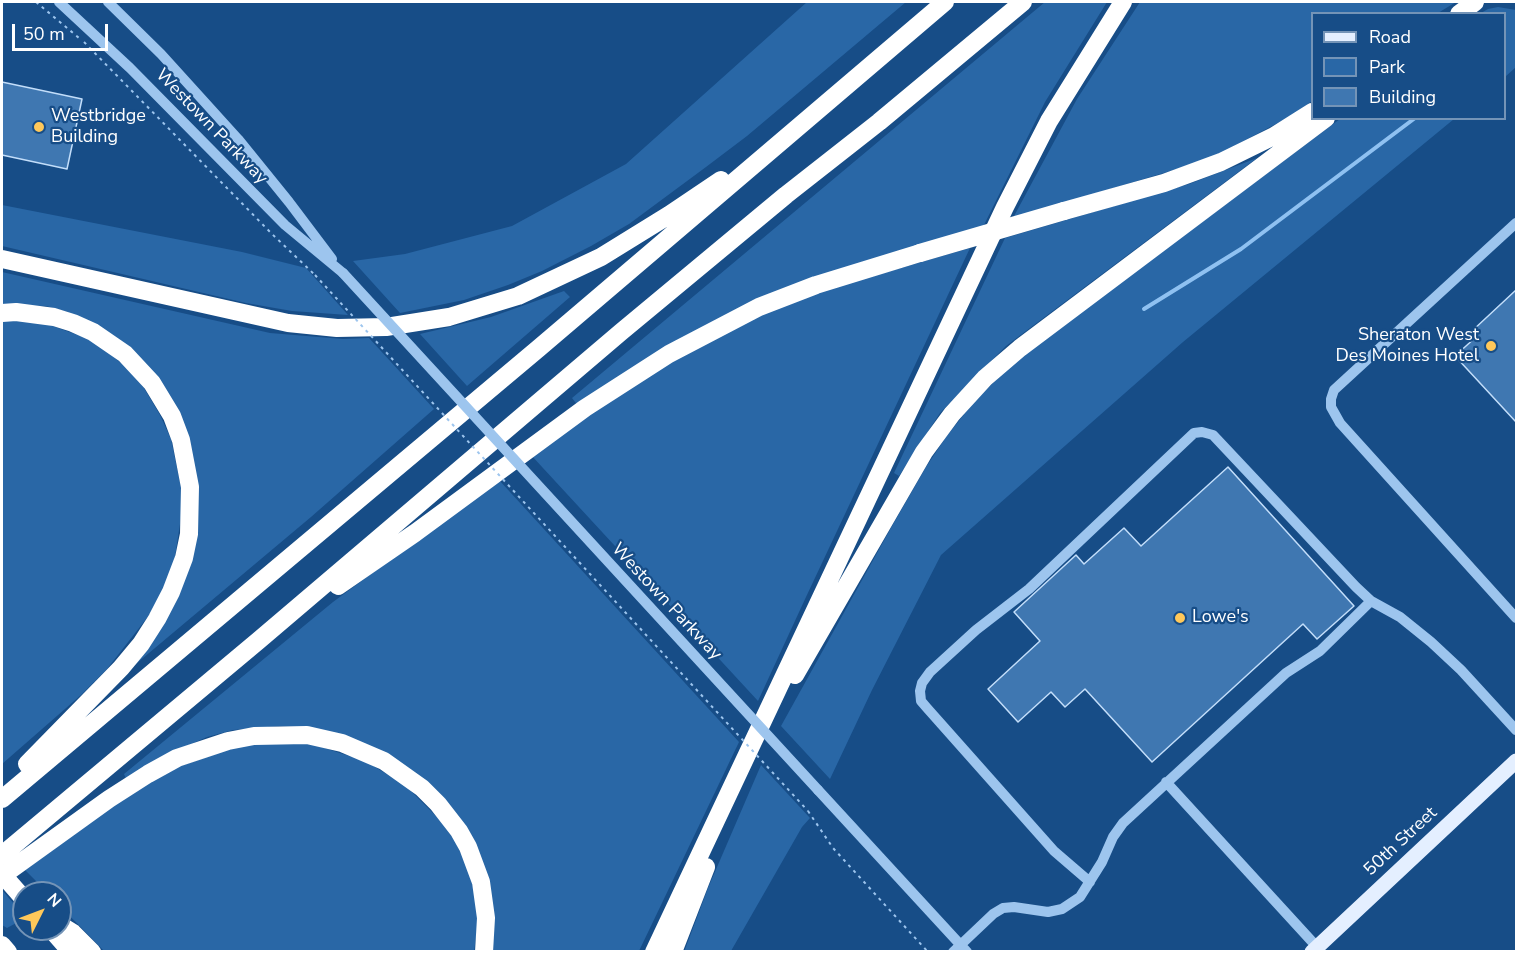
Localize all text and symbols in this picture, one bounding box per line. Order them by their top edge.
scale bar [15,12,111,50]
legend [1311,12,1506,120]
text: 50 m [23,22,65,46]
text: Road [1369,25,1411,49]
text: Park [1369,55,1405,79]
street label: Westown Parkway [150,65,272,189]
text: Building [1369,85,1436,109]
place label: Westbridge Building [51,106,146,148]
marker: Westbridge Building [32,120,46,134]
place label: Sheraton West Des Moines Hotel [1335,325,1479,368]
marker: Sheraton West Des Moines Hotel [1484,339,1498,353]
street label: Westown Parkway [606,539,726,665]
place label: Lowe's [1192,607,1249,629]
marker: Lowe's [1173,611,1187,625]
street label: 50th Street [1360,803,1442,881]
north arrow [12,881,72,941]
text: N [42,888,66,912]

